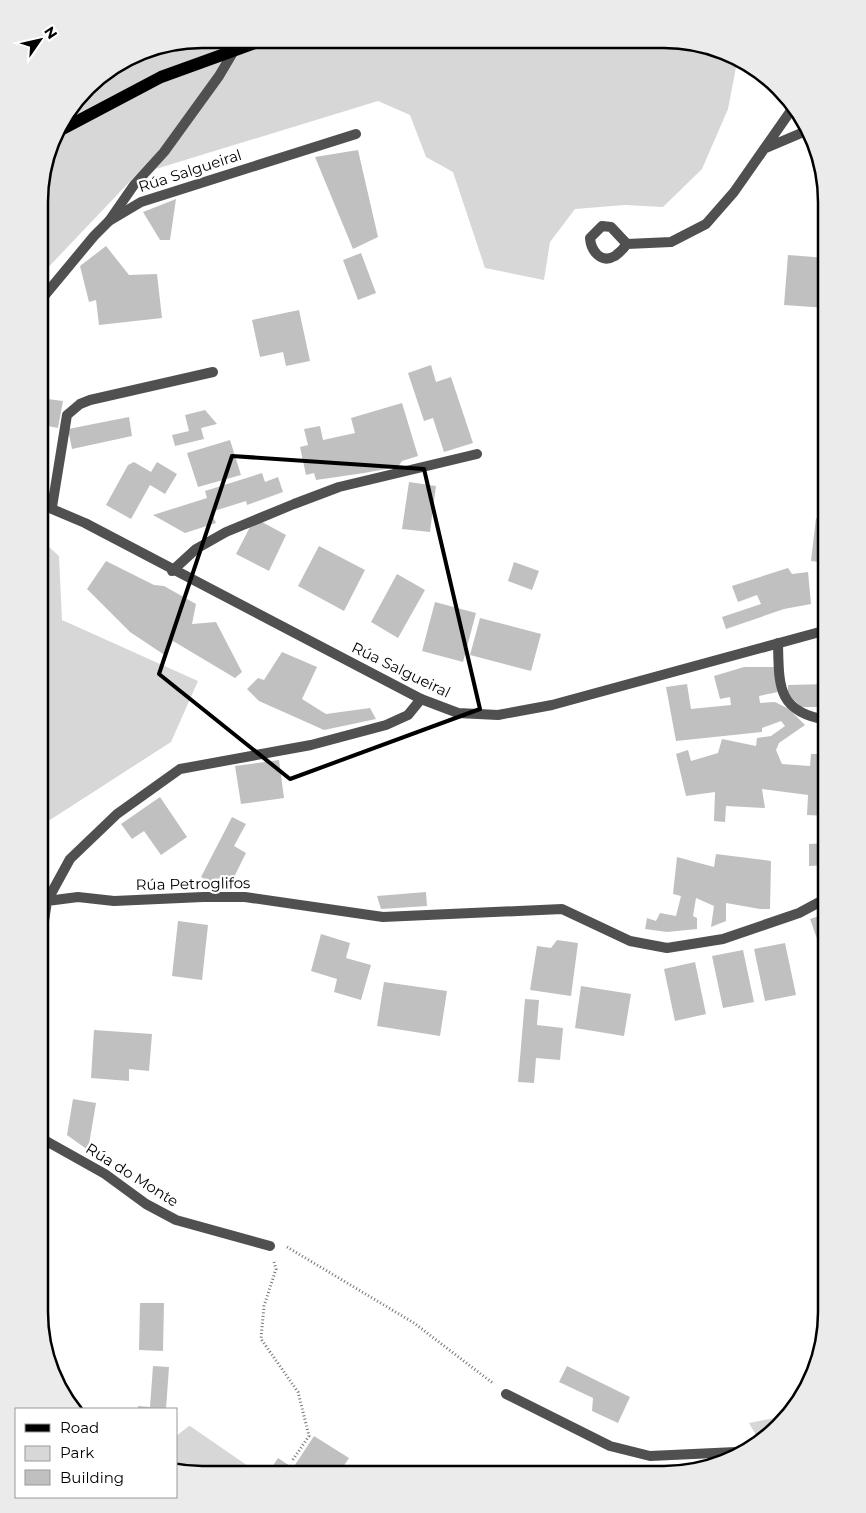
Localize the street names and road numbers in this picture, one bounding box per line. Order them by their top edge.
street label: Rúa Salgueiral [136,145,244,196]
street label: Rúa Salgueiral [349,637,454,702]
street label: Rúa Petroglifos [135,873,250,894]
street label: Rúa do Monte [82,1138,182,1211]

